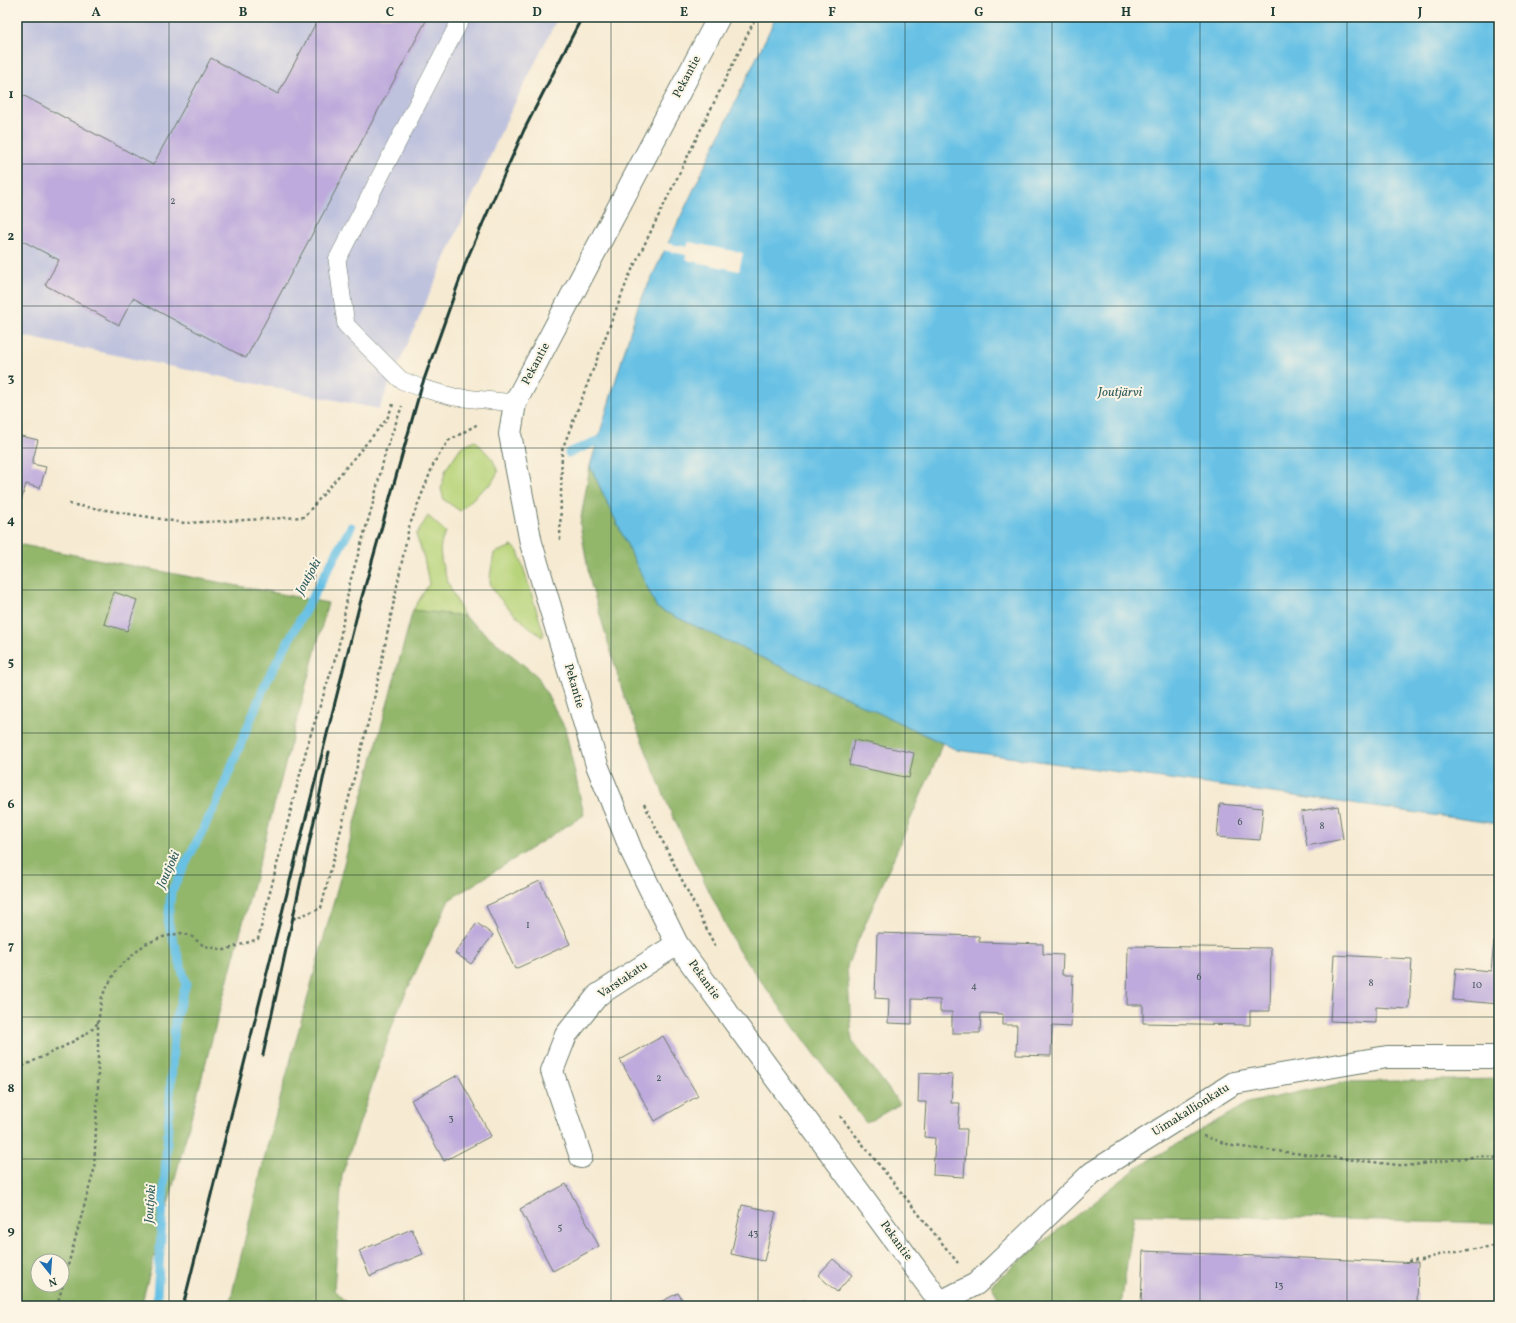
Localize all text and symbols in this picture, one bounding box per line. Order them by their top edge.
text: A [91,4,101,22]
text: B [239,4,248,22]
text: C [386,4,394,22]
text: D [532,4,542,22]
text: E [680,4,688,22]
text: F [828,4,836,22]
text: G [974,4,984,22]
text: H [1121,4,1131,22]
text: I [1271,4,1276,22]
text: J [1417,4,1423,22]
street label: Pekantie [669,53,705,101]
text: 1 [8,86,14,104]
house number: 2 [170,194,176,208]
text: 2 [8,228,15,246]
street label: Pekantie [518,340,554,388]
text: 3 [8,370,15,388]
water label: Joutjärvi [1096,384,1143,402]
text: 4 [7,512,15,530]
water label: Joutjoki [291,555,327,600]
text: 5 [8,654,14,672]
street label: Pekantie [560,662,588,710]
text: 6 [7,796,15,814]
house number: 6 [1237,815,1243,829]
house number: 8 [1319,819,1325,833]
water label: Joutjoki [152,848,185,893]
house number: 1 [526,918,530,932]
text: 7 [8,938,14,956]
street label: Varstakatu [595,957,651,1003]
street label: Pekantie [684,957,724,1003]
house number: 6 [1196,970,1202,984]
house number: 8 [1368,976,1374,990]
house number: 10 [1472,978,1482,992]
house number: 4 [971,979,977,993]
house number: 2 [656,1071,662,1085]
text: 8 [7,1080,15,1098]
street label: Uimakallionkatu [1149,1080,1233,1140]
house number: 3 [448,1111,454,1125]
water label: Joutjoki [141,1183,161,1226]
street label: Pekantie [876,1218,916,1264]
house number: 5 [558,1220,563,1234]
text: 9 [7,1222,15,1240]
house number: 43 [748,1226,758,1240]
north arrow [30,1253,70,1293]
text: N [46,1273,59,1289]
house number: 13 [1274,1278,1284,1292]

